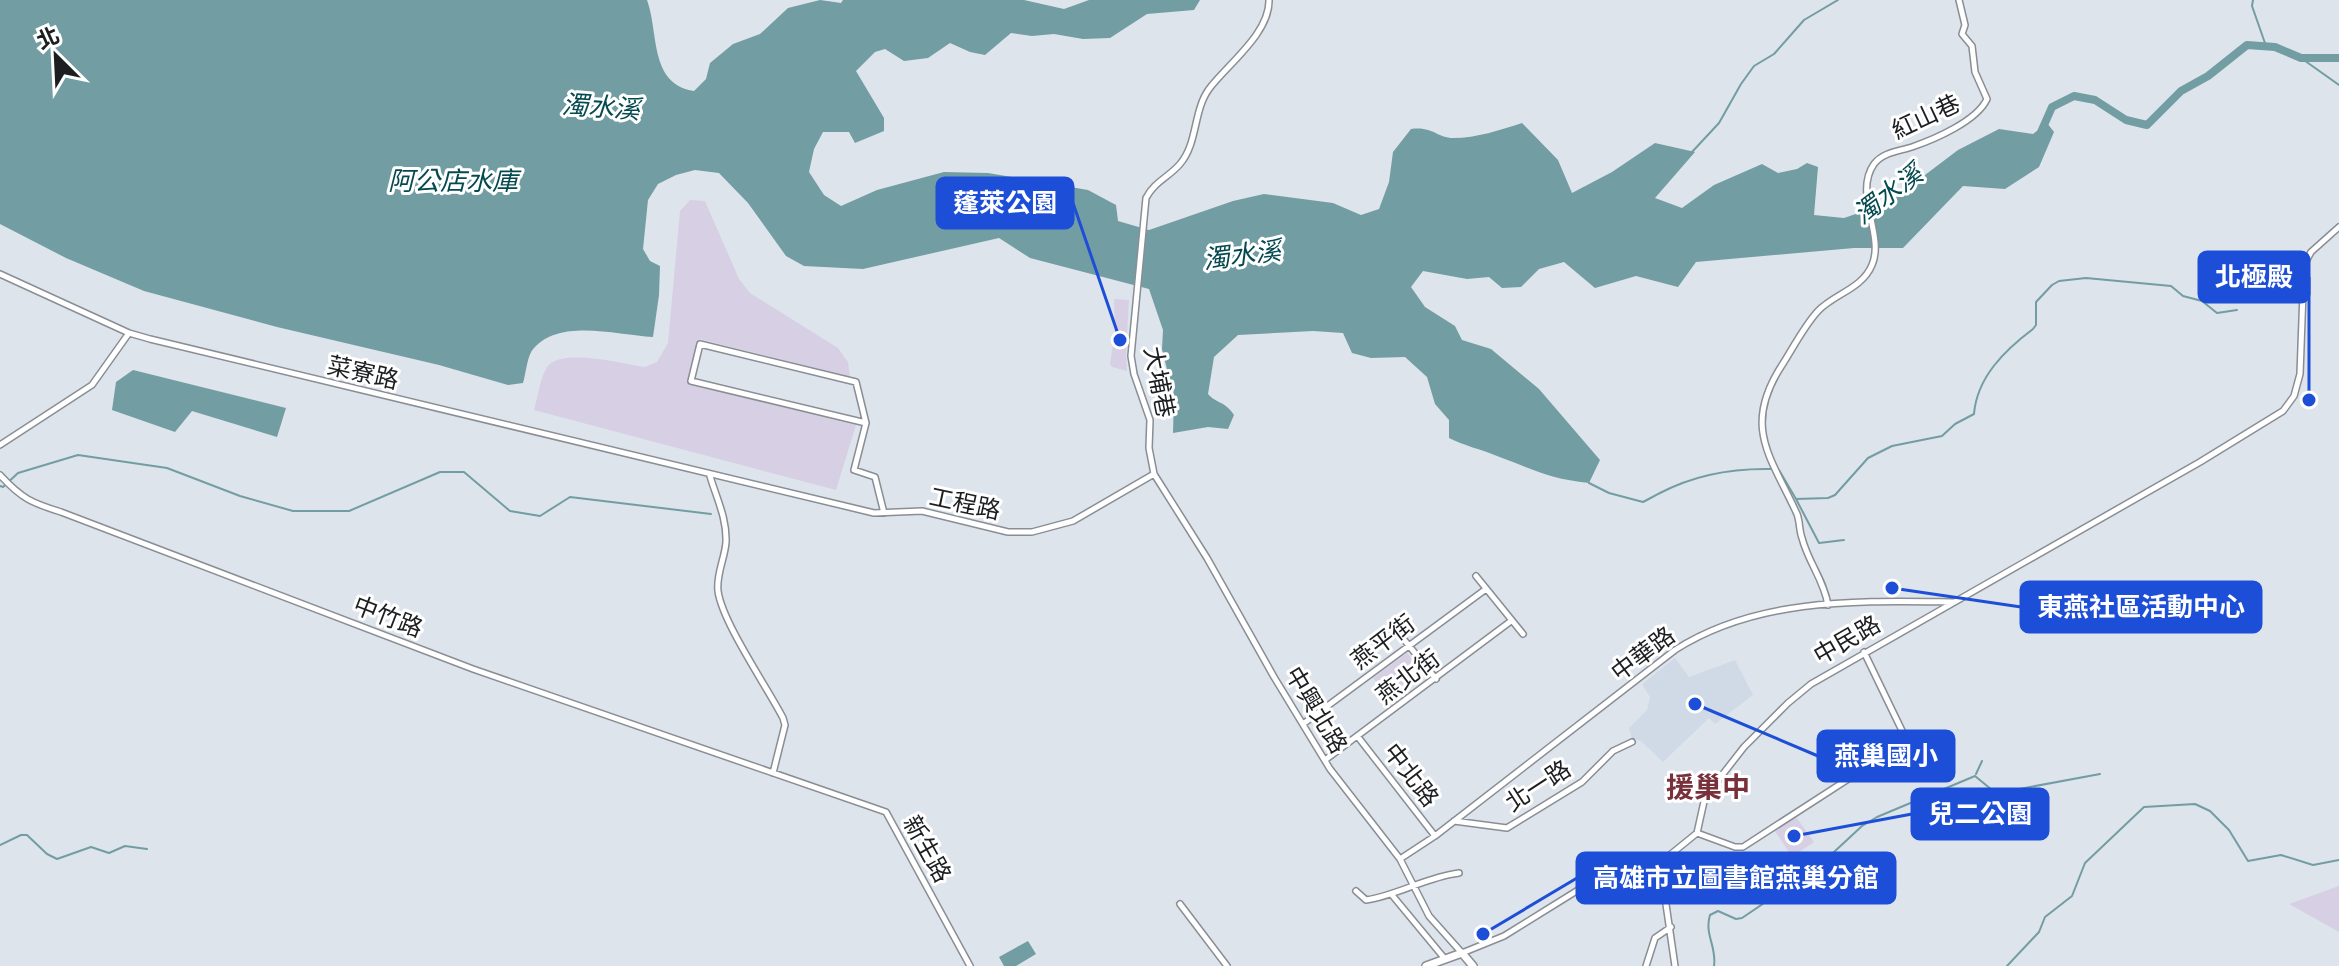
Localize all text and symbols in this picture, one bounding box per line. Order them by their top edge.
north arrow [16,16,96,96]
text: 北 [32,20,63,53]
water label: 濁水溪 [561,87,645,124]
street label: 紅山巷 [1887,87,1964,144]
water label: 濁水溪 [1847,155,1931,229]
water label: 阿公店水庫 [388,164,522,195]
callout: 蓬萊公園 [937,178,1073,228]
text: 蓬萊公園 [953,186,1057,217]
water label: 濁水溪 [1201,233,1286,274]
callout: 北極殿 [2199,252,2309,302]
text: 北極殿 [2215,260,2293,291]
street label: 大埔巷 [1139,344,1182,420]
street label: 菜寮路 [325,349,402,394]
street label: 工程路 [927,481,1004,524]
callout: 東燕社區活動中心 [2021,582,2261,632]
street label: 中竹路 [350,589,427,642]
text: 東燕社區活動中心 [2037,590,2245,621]
street label: 燕平街 [1345,608,1420,674]
street label: 中民路 [1808,608,1885,669]
street label: 中華路 [1605,620,1680,686]
street label: 燕北街 [1370,643,1445,709]
street label: 中興北路 [1280,661,1354,758]
callout: 燕巢國小 [1818,731,1954,781]
street label: 中北路 [1379,737,1446,811]
text: 燕巢國小 [1834,739,1938,770]
street label: 北一路 [1499,753,1575,817]
district label: 援巢中 [1666,769,1750,803]
callout: 兒二公園 [1912,789,2048,839]
text: 兒二公園 [1928,797,2032,828]
street label: 新生路 [898,810,958,887]
callout: 高雄市立圖書館燕巢分館 [1577,853,1895,903]
text: 高雄市立圖書館燕巢分館 [1593,861,1879,892]

